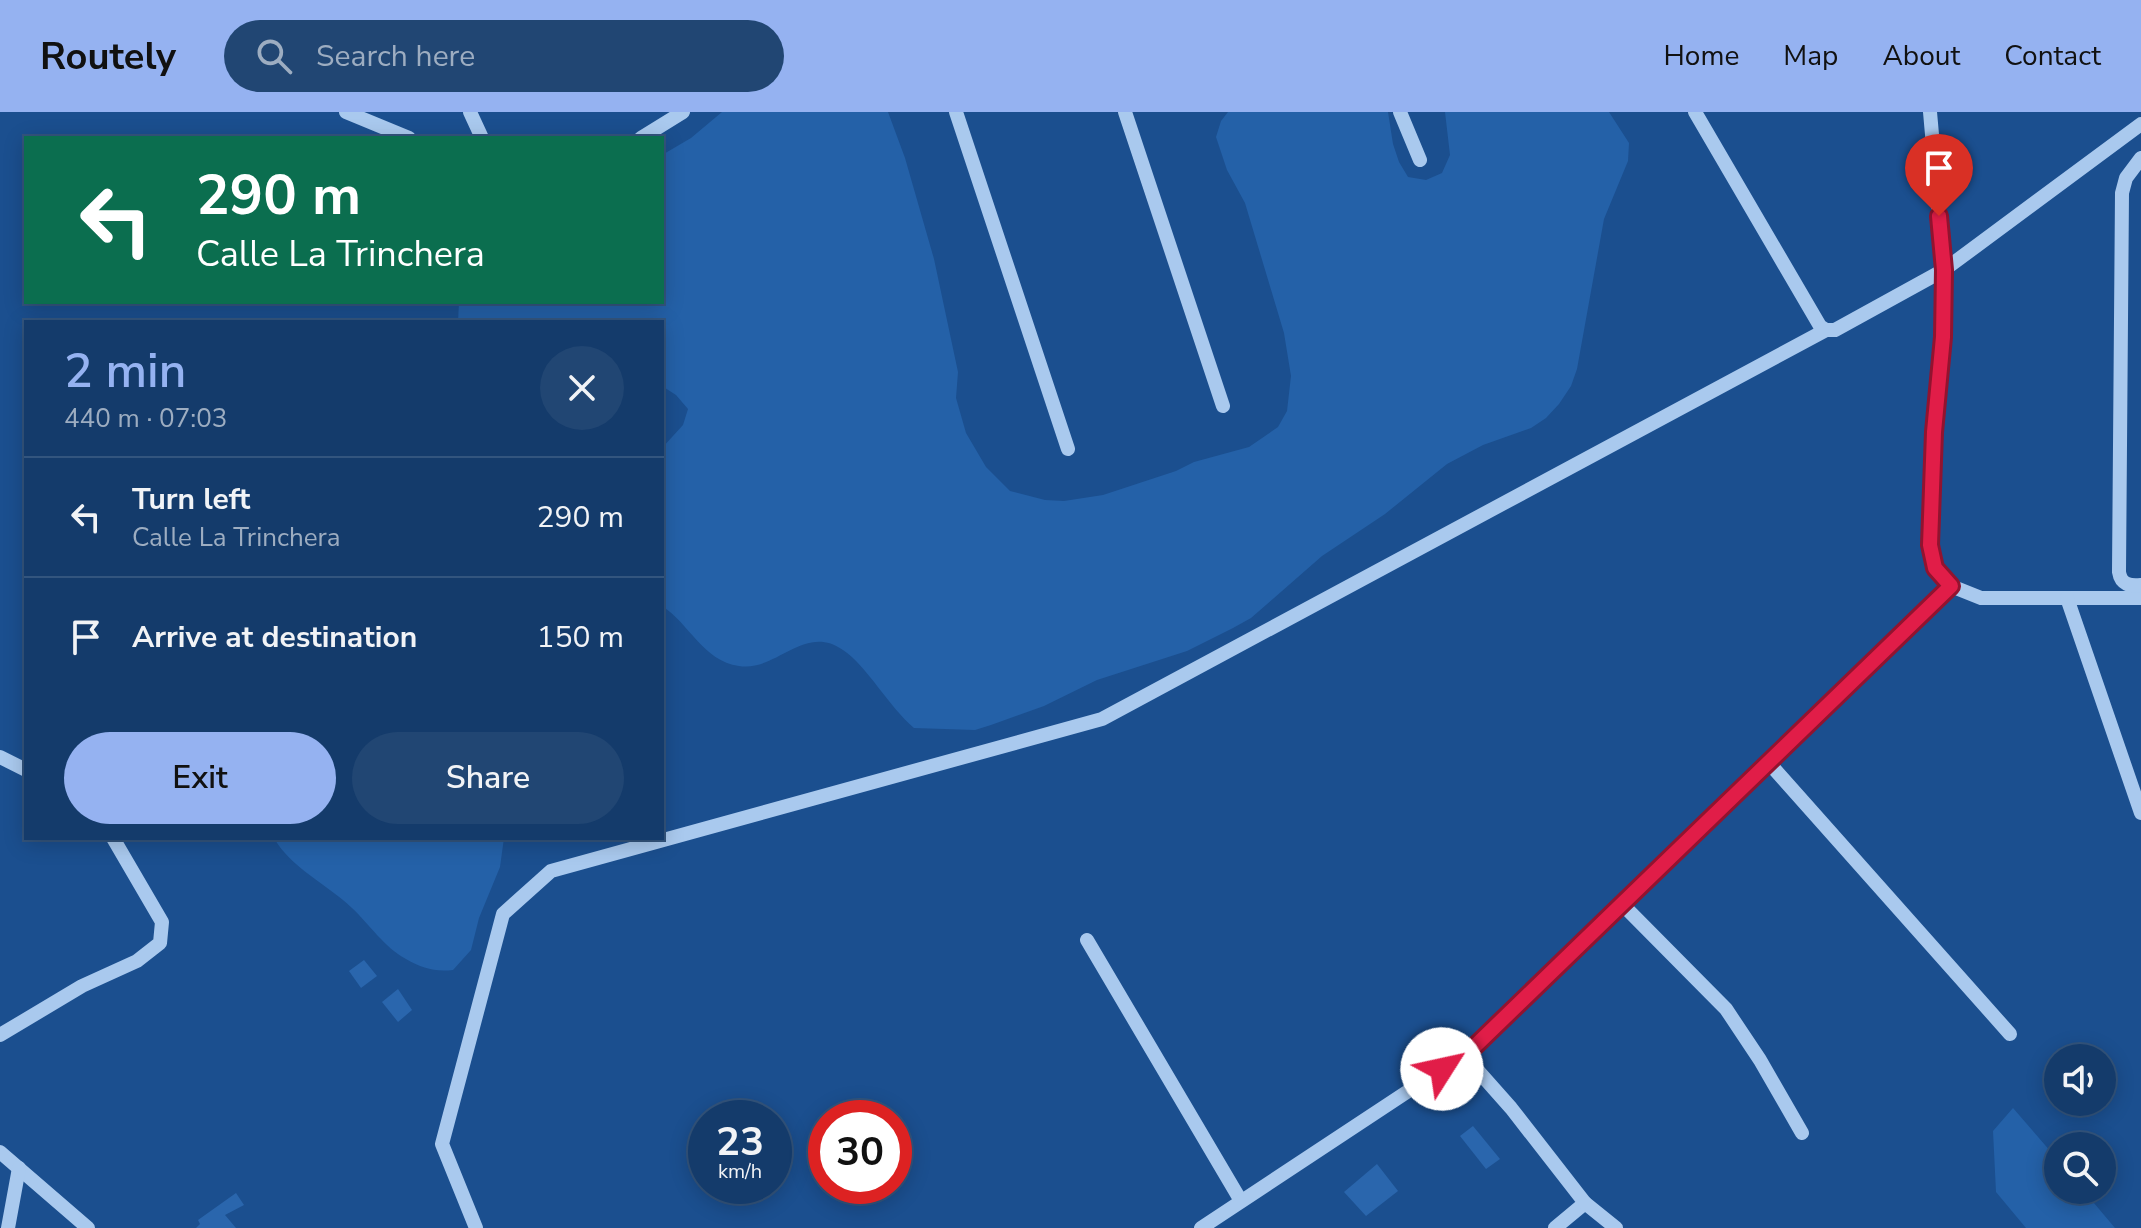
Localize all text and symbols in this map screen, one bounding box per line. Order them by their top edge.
search box [224,20,784,92]
text: Routely [40,31,176,82]
icon: search [252,34,296,78]
text: Search here [316,36,475,77]
text: Home [1664,37,1739,75]
text: Map [1783,37,1838,75]
text: About [1882,37,1960,75]
text: Contact [2004,37,2101,75]
pin [1905,134,1973,216]
icon: arrive [1917,146,1961,190]
text: 290 m [196,157,361,234]
icon: left [64,168,168,272]
text: Calle La Trinchera [196,230,485,279]
text: 2 min [64,338,186,404]
button: close [540,346,624,430]
text: 440 m · 07:03 [64,401,227,436]
text: Turn left [132,479,250,520]
icon: left [64,495,108,539]
text: 290 m [537,497,624,538]
text: Calle La Trinchera [132,520,341,555]
icon: arrive [64,615,108,659]
text: Arrive at destination [132,617,417,658]
text: 150 m [537,617,624,658]
button: Exit [64,732,336,824]
button: Share [352,732,624,824]
position arrow [1400,1027,1484,1111]
map controls [2044,1044,2116,1204]
button: sound [2044,1044,2116,1116]
speed limit sign: 30 [808,1100,912,1204]
text: 23 [716,1115,764,1169]
button: search [2044,1132,2116,1204]
text: km/h [718,1158,762,1185]

